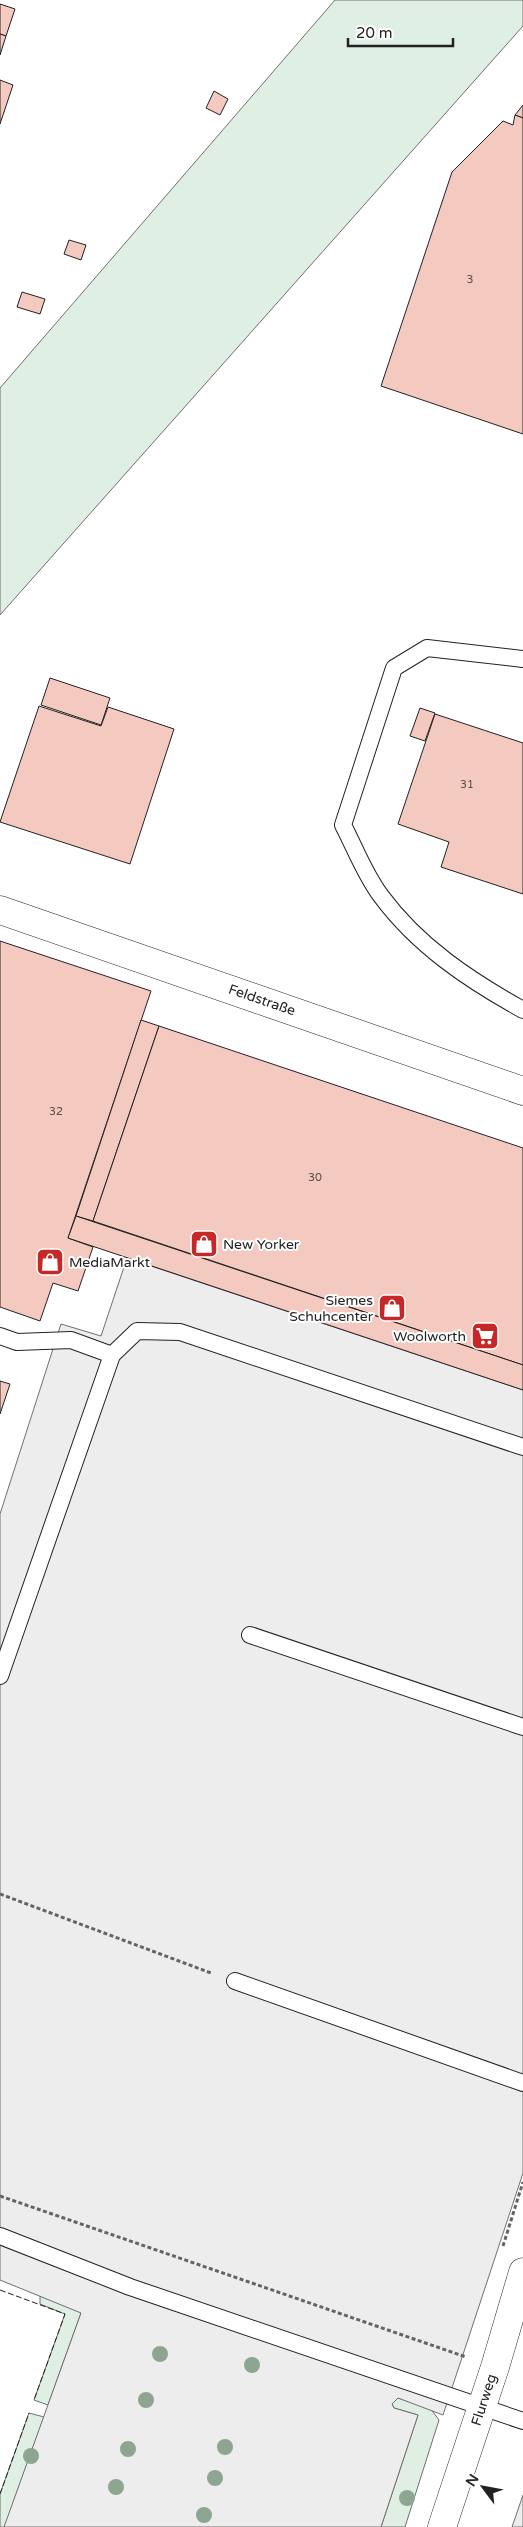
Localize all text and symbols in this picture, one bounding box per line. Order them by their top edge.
scale bar [348,15,453,47]
text: 20 m [356,24,393,42]
house number: 3 [467,273,474,286]
house number: 31 [460,778,474,791]
street label: Feldstraße [226,981,298,1019]
house number: 32 [49,1105,63,1118]
house number: 30 [308,1171,322,1184]
shop icon: New Yorker [189,1229,219,1259]
place label: New Yorker [223,1236,300,1253]
shop icon: MediaMarkt [35,1247,65,1277]
place label: MediaMarkt [69,1254,151,1271]
place label: Siemes Schuhcenter [289,1292,374,1325]
shop icon: Siemes Schuhcenter [377,1293,407,1323]
supermarket icon: Woolworth [470,1321,500,1351]
place label: Woolworth [393,1328,466,1345]
street label: Flurweg [468,2372,500,2428]
north arrow [458,2462,508,2512]
text: N [462,2471,483,2490]

